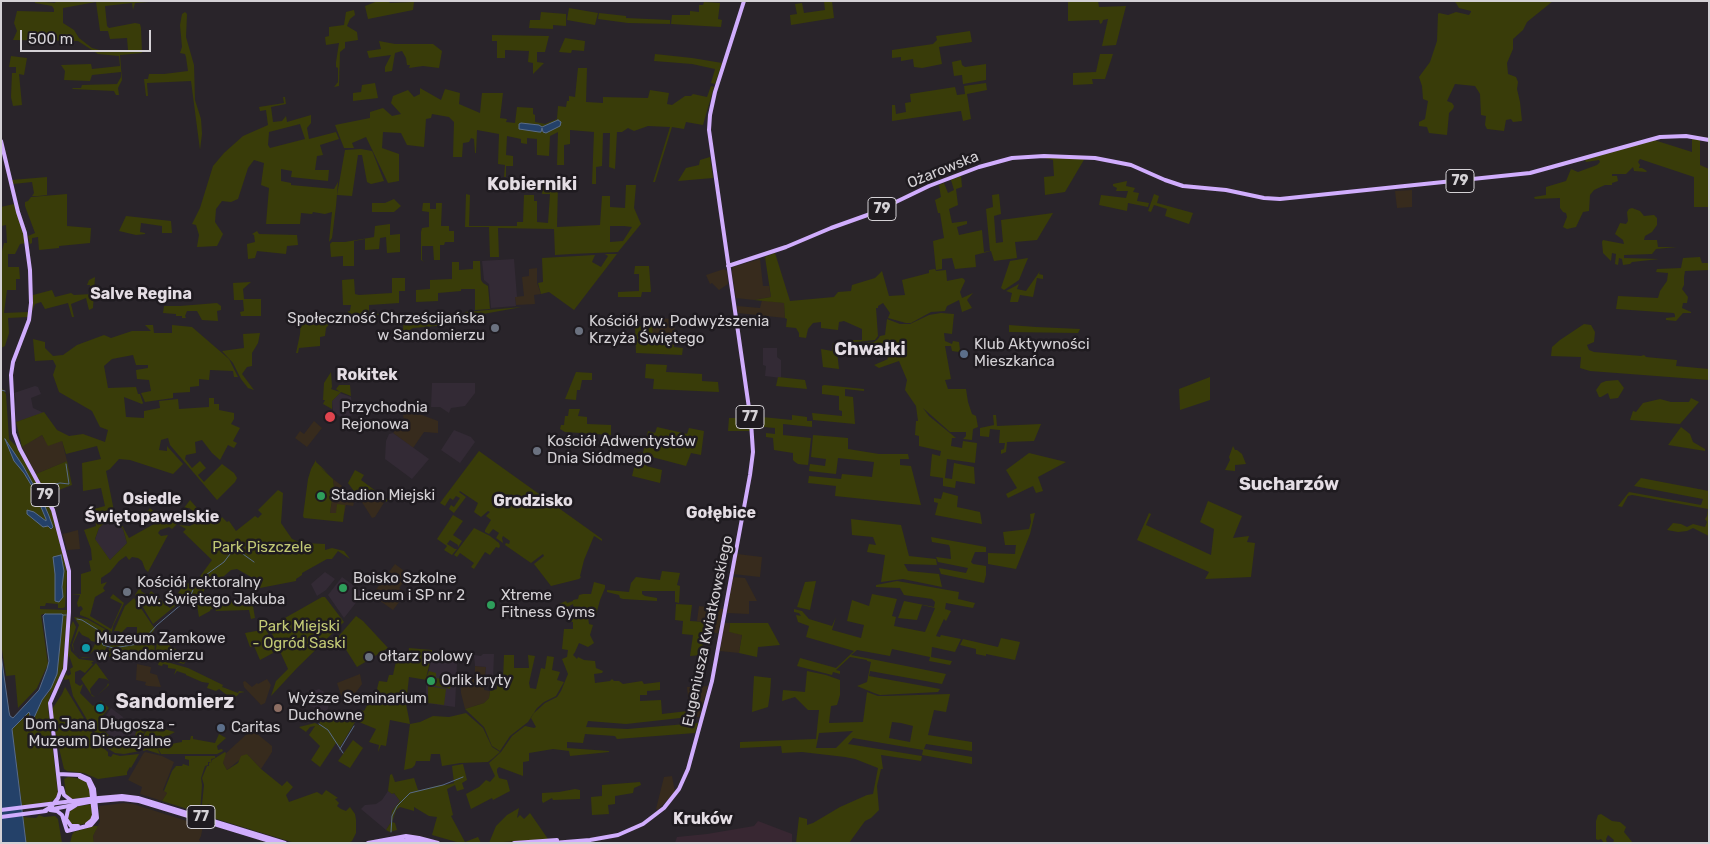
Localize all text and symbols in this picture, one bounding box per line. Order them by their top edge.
scale bar [22,20,154,52]
text: 500 m [28,30,73,48]
street label: Ożarowska [905,148,981,192]
road number: 79 [1446,170,1474,192]
district label: Kobierniki [487,174,577,196]
road number: 79 [868,198,896,220]
district label: Salve Regina [90,284,192,304]
place label: Społeczność Chrześcijańska w Sandomierzu [287,310,485,345]
place label: Kościół pw. Podwyższenia Krzyża Świętego [589,313,769,348]
marker: Społeczność Chrześcijańska w Sandomierzu [489,322,501,334]
marker: Kościół pw. Podwyższenia Krzyża Świętego [573,325,585,337]
place label: Klub Aktywności Mieszkańca [974,336,1090,371]
district label: Chwałki [834,339,906,361]
marker: Klub Aktywności Mieszkańca [958,348,970,360]
district label: Rokitek [337,365,397,385]
place label: Przychodnia Rejonowa [341,399,428,434]
road number: 77 [736,406,764,428]
marker: Przychodnia Rejonowa [323,410,337,424]
place label: Kościół Adwentystów Dnia Siódmego [547,433,696,468]
marker: Kościół Adwentystów Dnia Siódmego [531,445,543,457]
district label: Sucharzów [1239,474,1339,496]
road number: 79 [31,484,59,506]
place label: Stadion Miejski [331,487,435,505]
district label: Osiedle Świętopawelskie [85,489,219,527]
marker: Stadion Miejski [315,490,327,502]
district label: Grodzisko [493,491,573,511]
district label: Gołębice [686,503,756,523]
street label: Eugeniusza Kwiatkowskiego [679,534,737,728]
park label: Park Piszczele [212,539,312,557]
place label: Boisko Szkolne Liceum i SP nr 2 [353,570,465,605]
place label: Kościół rektoralny pw. Świętego Jakuba [137,574,285,609]
marker: Boisko Szkolne Liceum i SP nr 2 [337,582,349,594]
marker: Kościół rektoralny pw. Świętego Jakuba [121,586,133,598]
place label: Xtreme Fitness Gyms [501,587,595,622]
marker: Xtreme Fitness Gyms [485,599,497,611]
park label: Park Miejski - Ogród Saski [252,618,346,653]
place label: Muzeum Zamkowe w Sandomierzu [96,630,226,665]
marker: Muzeum Zamkowe w Sandomierzu [80,642,92,654]
place label: ołtarz polowy [379,648,473,666]
marker: ołtarz polowy [363,651,375,663]
place label: Orlik kryty [441,672,511,690]
marker: Orlik kryty [425,675,437,687]
district label: Sandomierz [116,690,234,714]
place label: Wyższe Seminarium Duchowne [288,690,427,725]
marker: Dom Jana Długosza - Muzeum Diecezjalne [94,702,106,714]
marker: Wyższe Seminarium Duchowne [272,702,284,714]
place label: Dom Jana Długosza - Muzeum Diecezjalne [25,716,175,751]
place label: Caritas [231,719,280,737]
marker: Caritas [215,722,227,734]
road number: 77 [187,806,215,829]
district label: Kruków [673,809,733,829]

